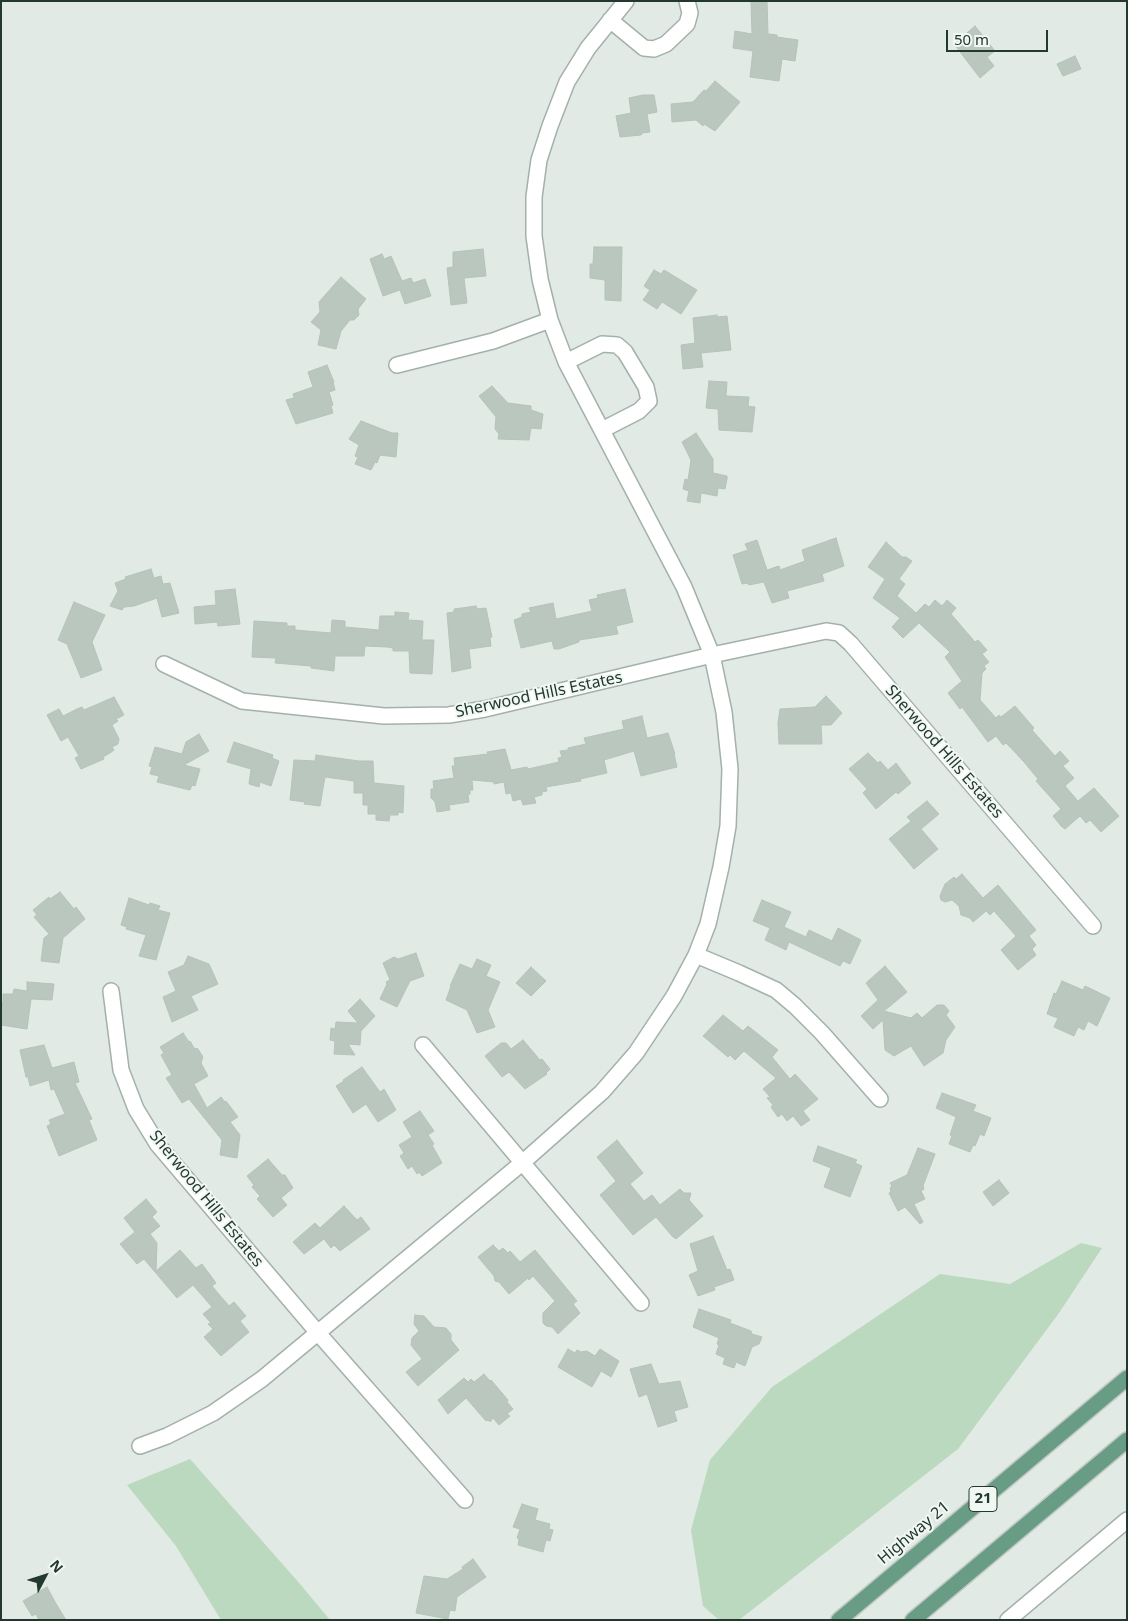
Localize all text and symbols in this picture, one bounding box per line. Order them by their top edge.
scale bar [948,20,1050,52]
text: 50 m [954,29,989,49]
street label: Sherwood Hills Estates [454,668,624,722]
street label: Sherwood Hills Estates [881,682,1007,822]
street label: Sherwood Hills Estates [145,1127,267,1271]
road number: 21 [969,1486,997,1512]
street label: Highway 21 [874,1497,954,1569]
north arrow [20,1551,70,1601]
text: N [46,1556,68,1577]

